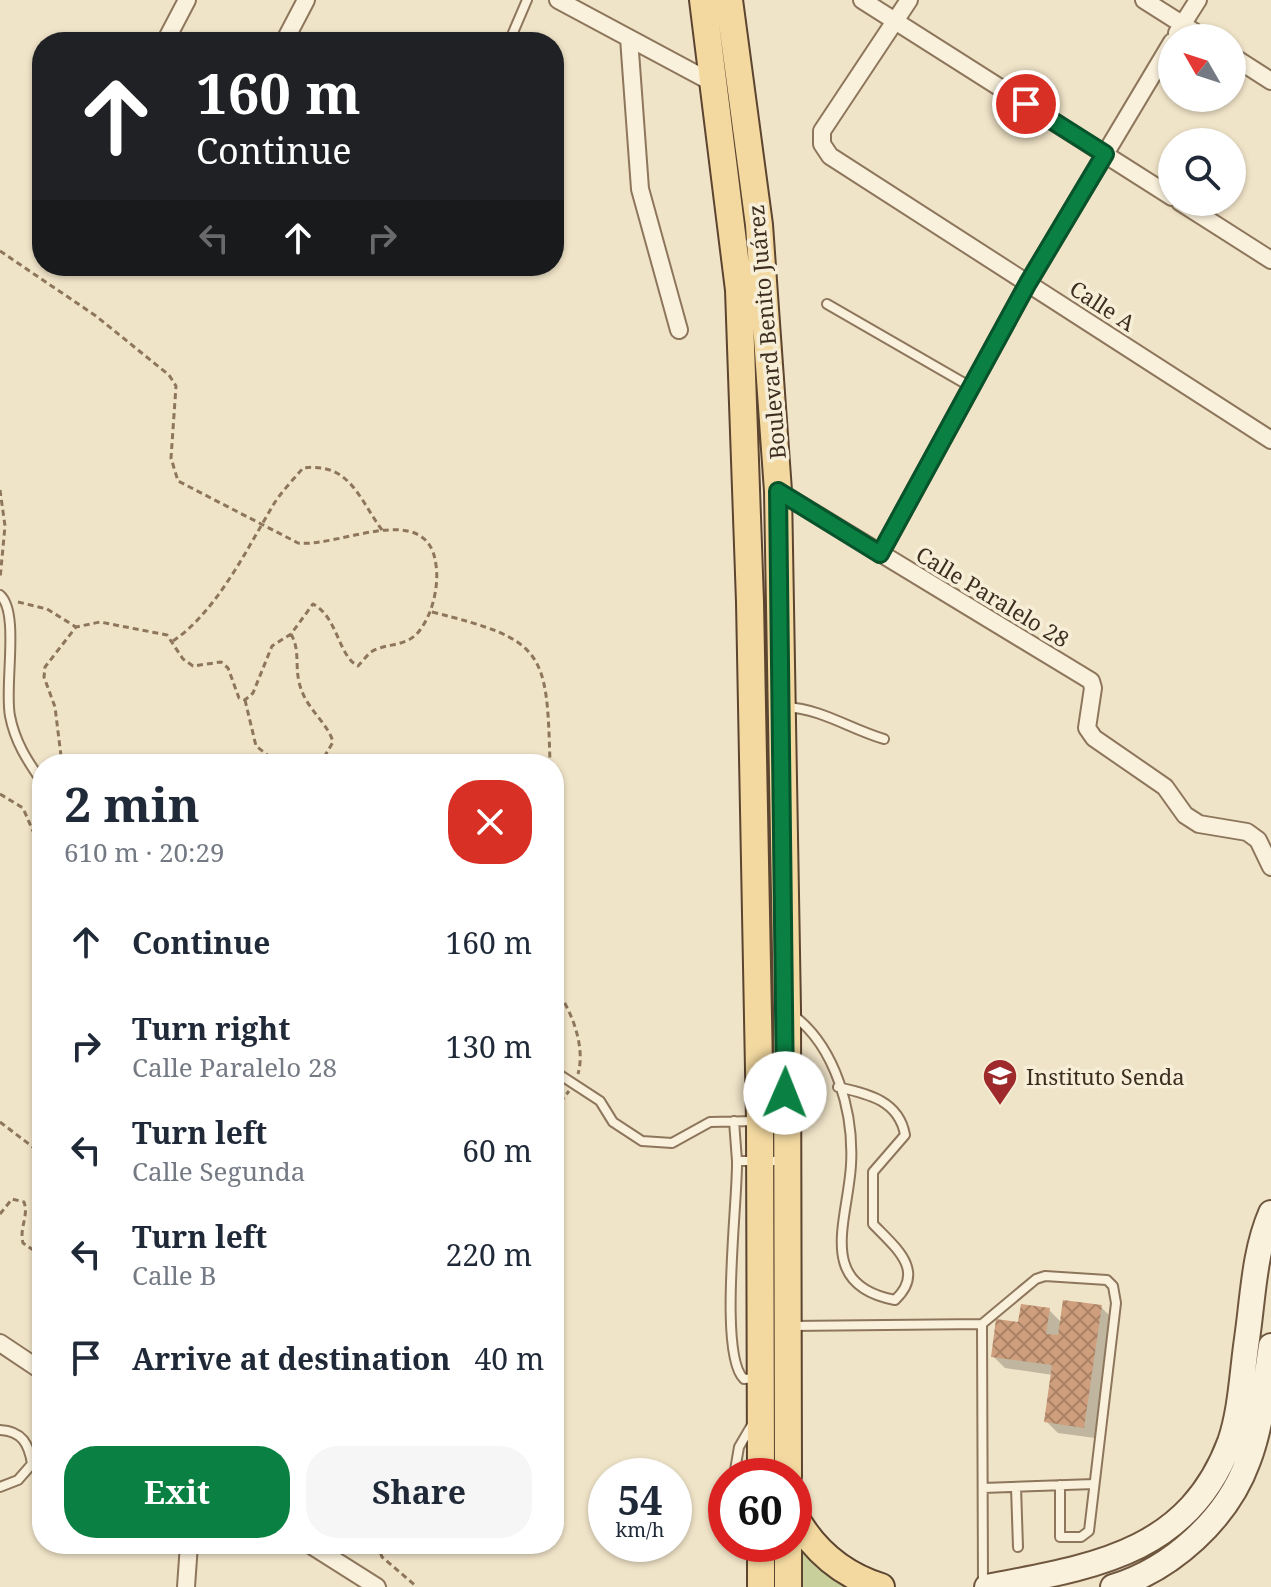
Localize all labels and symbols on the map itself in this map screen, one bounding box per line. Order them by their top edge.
north arrow [1158,24,1246,112]
pin [992,70,1060,138]
street label: Boulevard Benito Juárez [740,203,792,461]
street label: Calle A [1064,273,1142,338]
street label: Calle Paralelo 28 [911,538,1075,654]
position arrow [743,1051,827,1135]
school or university icon: Instituto Senda [981,1057,1019,1107]
place label: Instituto Senda [1026,1061,1185,1091]
speed limit sign: 60 [708,1458,812,1562]

